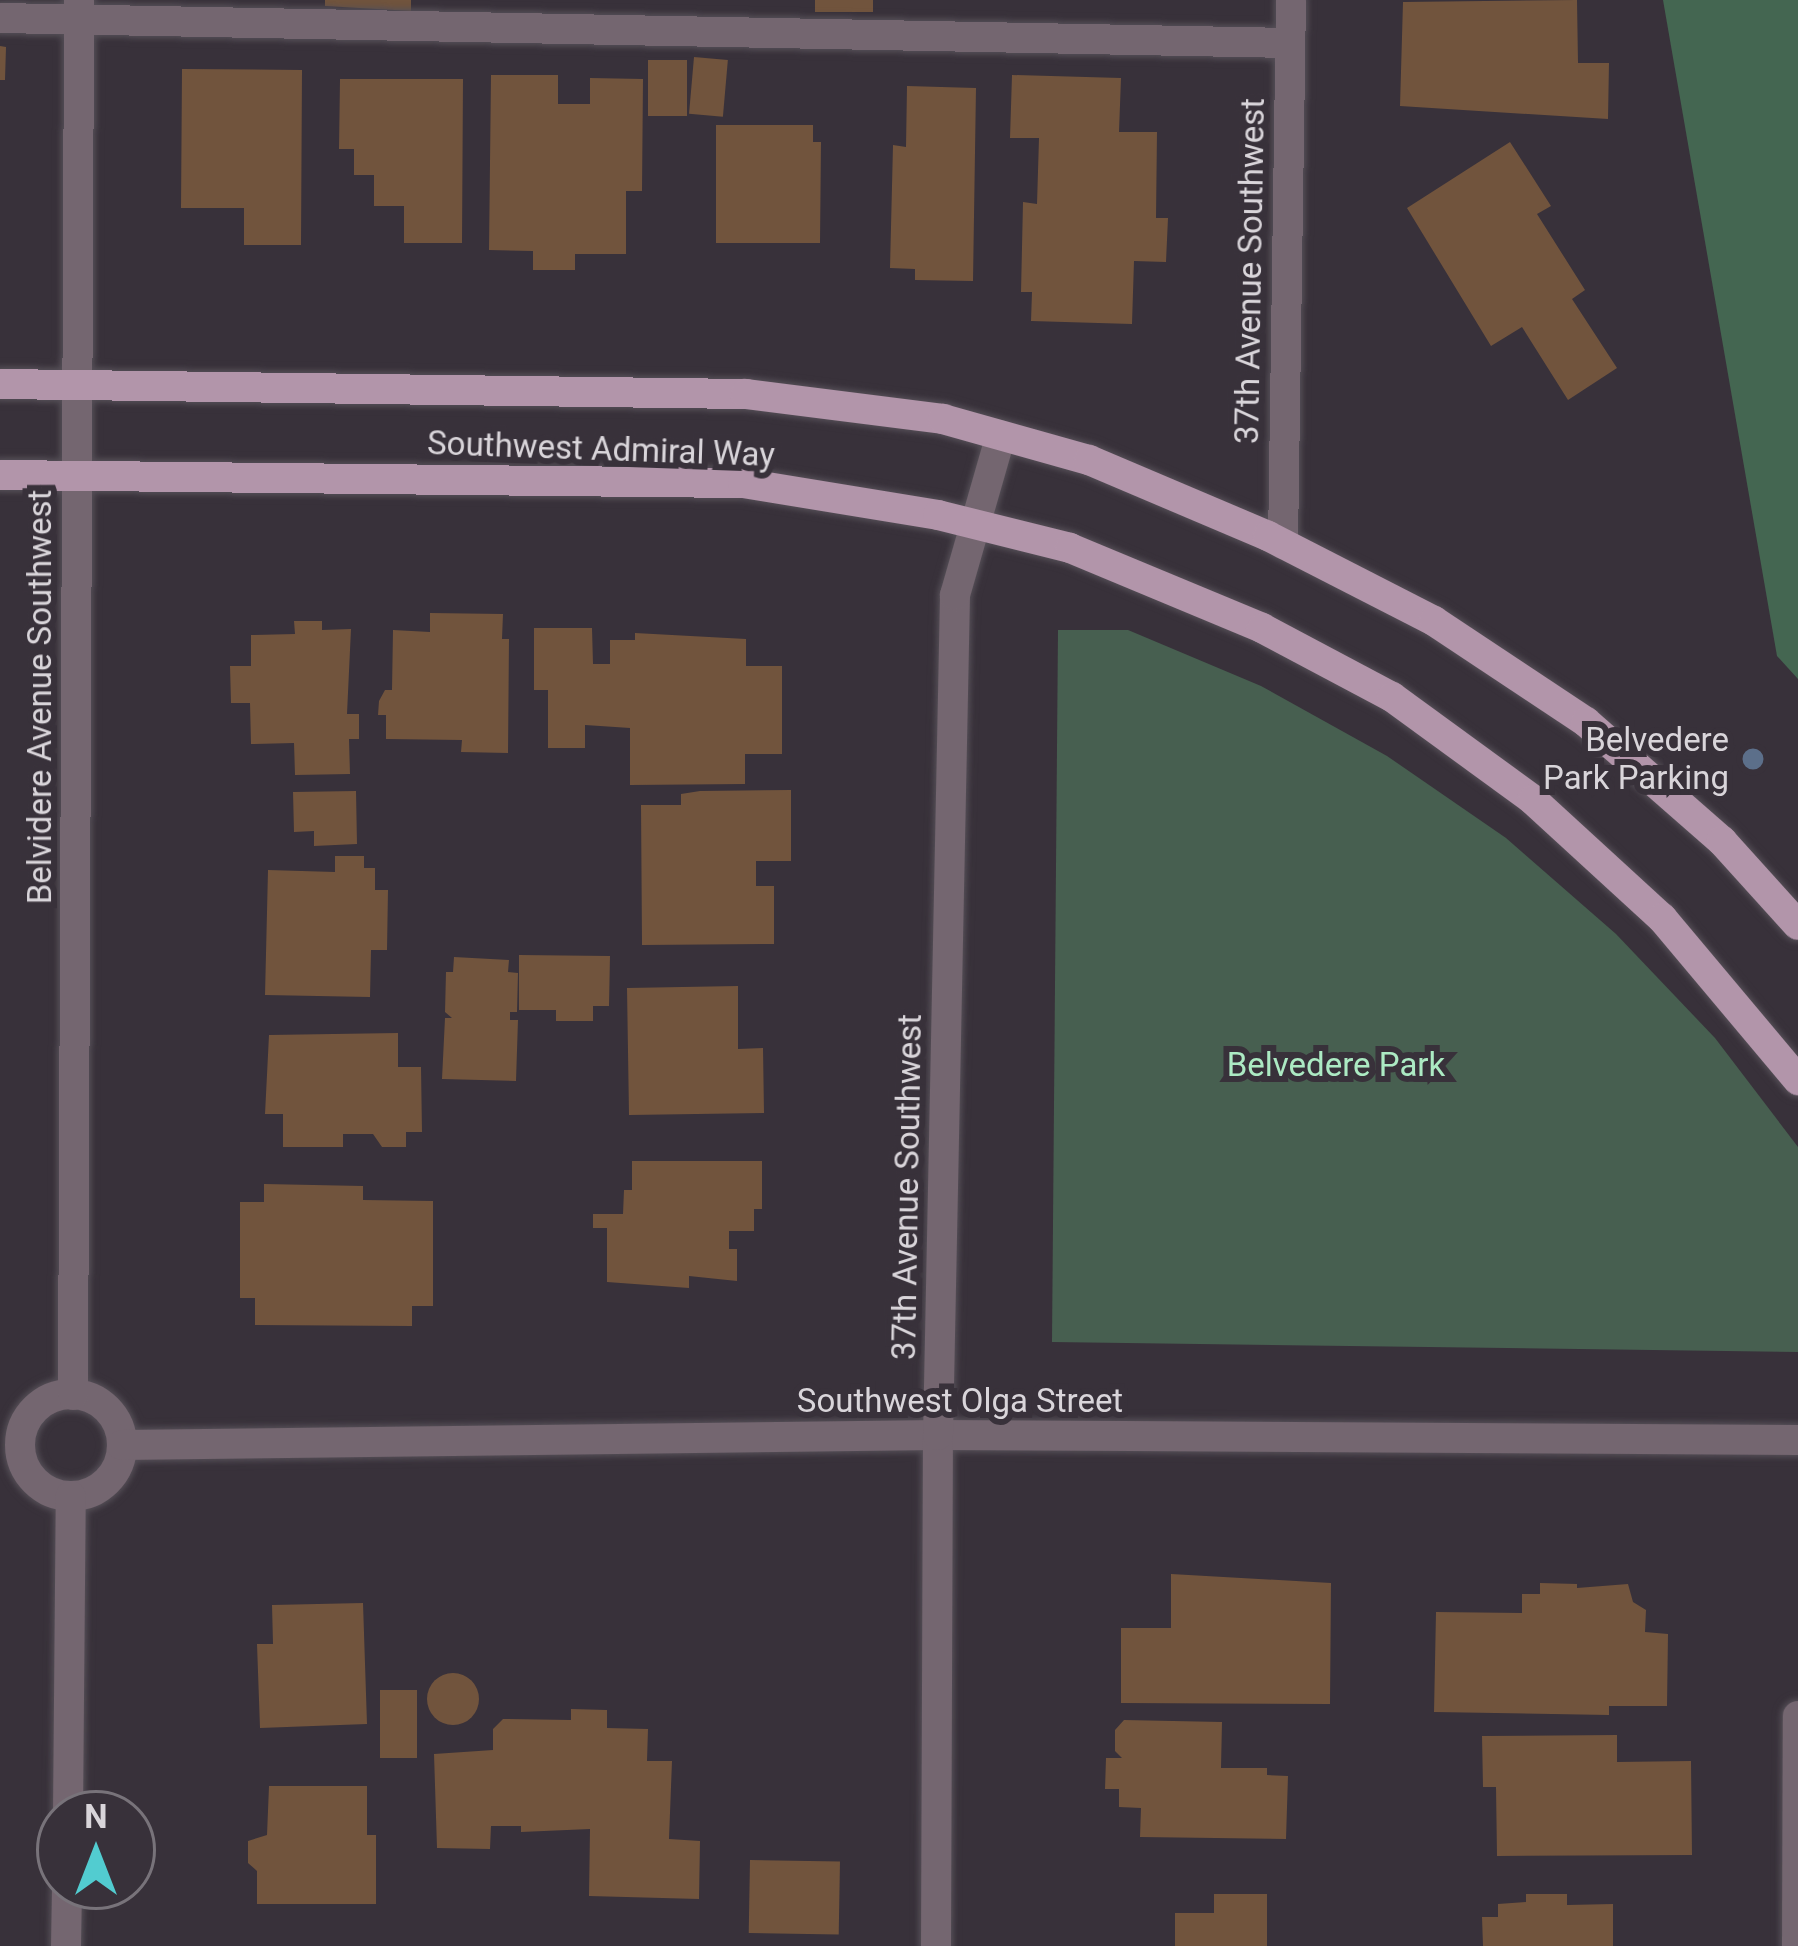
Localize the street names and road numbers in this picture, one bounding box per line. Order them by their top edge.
street label: 37th Avenue Southwest [1227,98,1273,444]
street label: Southwest Admiral Way [427,423,775,475]
street label: Belvidere Avenue Southwest [20,490,60,904]
street label: 37th Avenue Southwest [884,1014,930,1360]
street label: Southwest Olga Street [797,1381,1123,1421]

